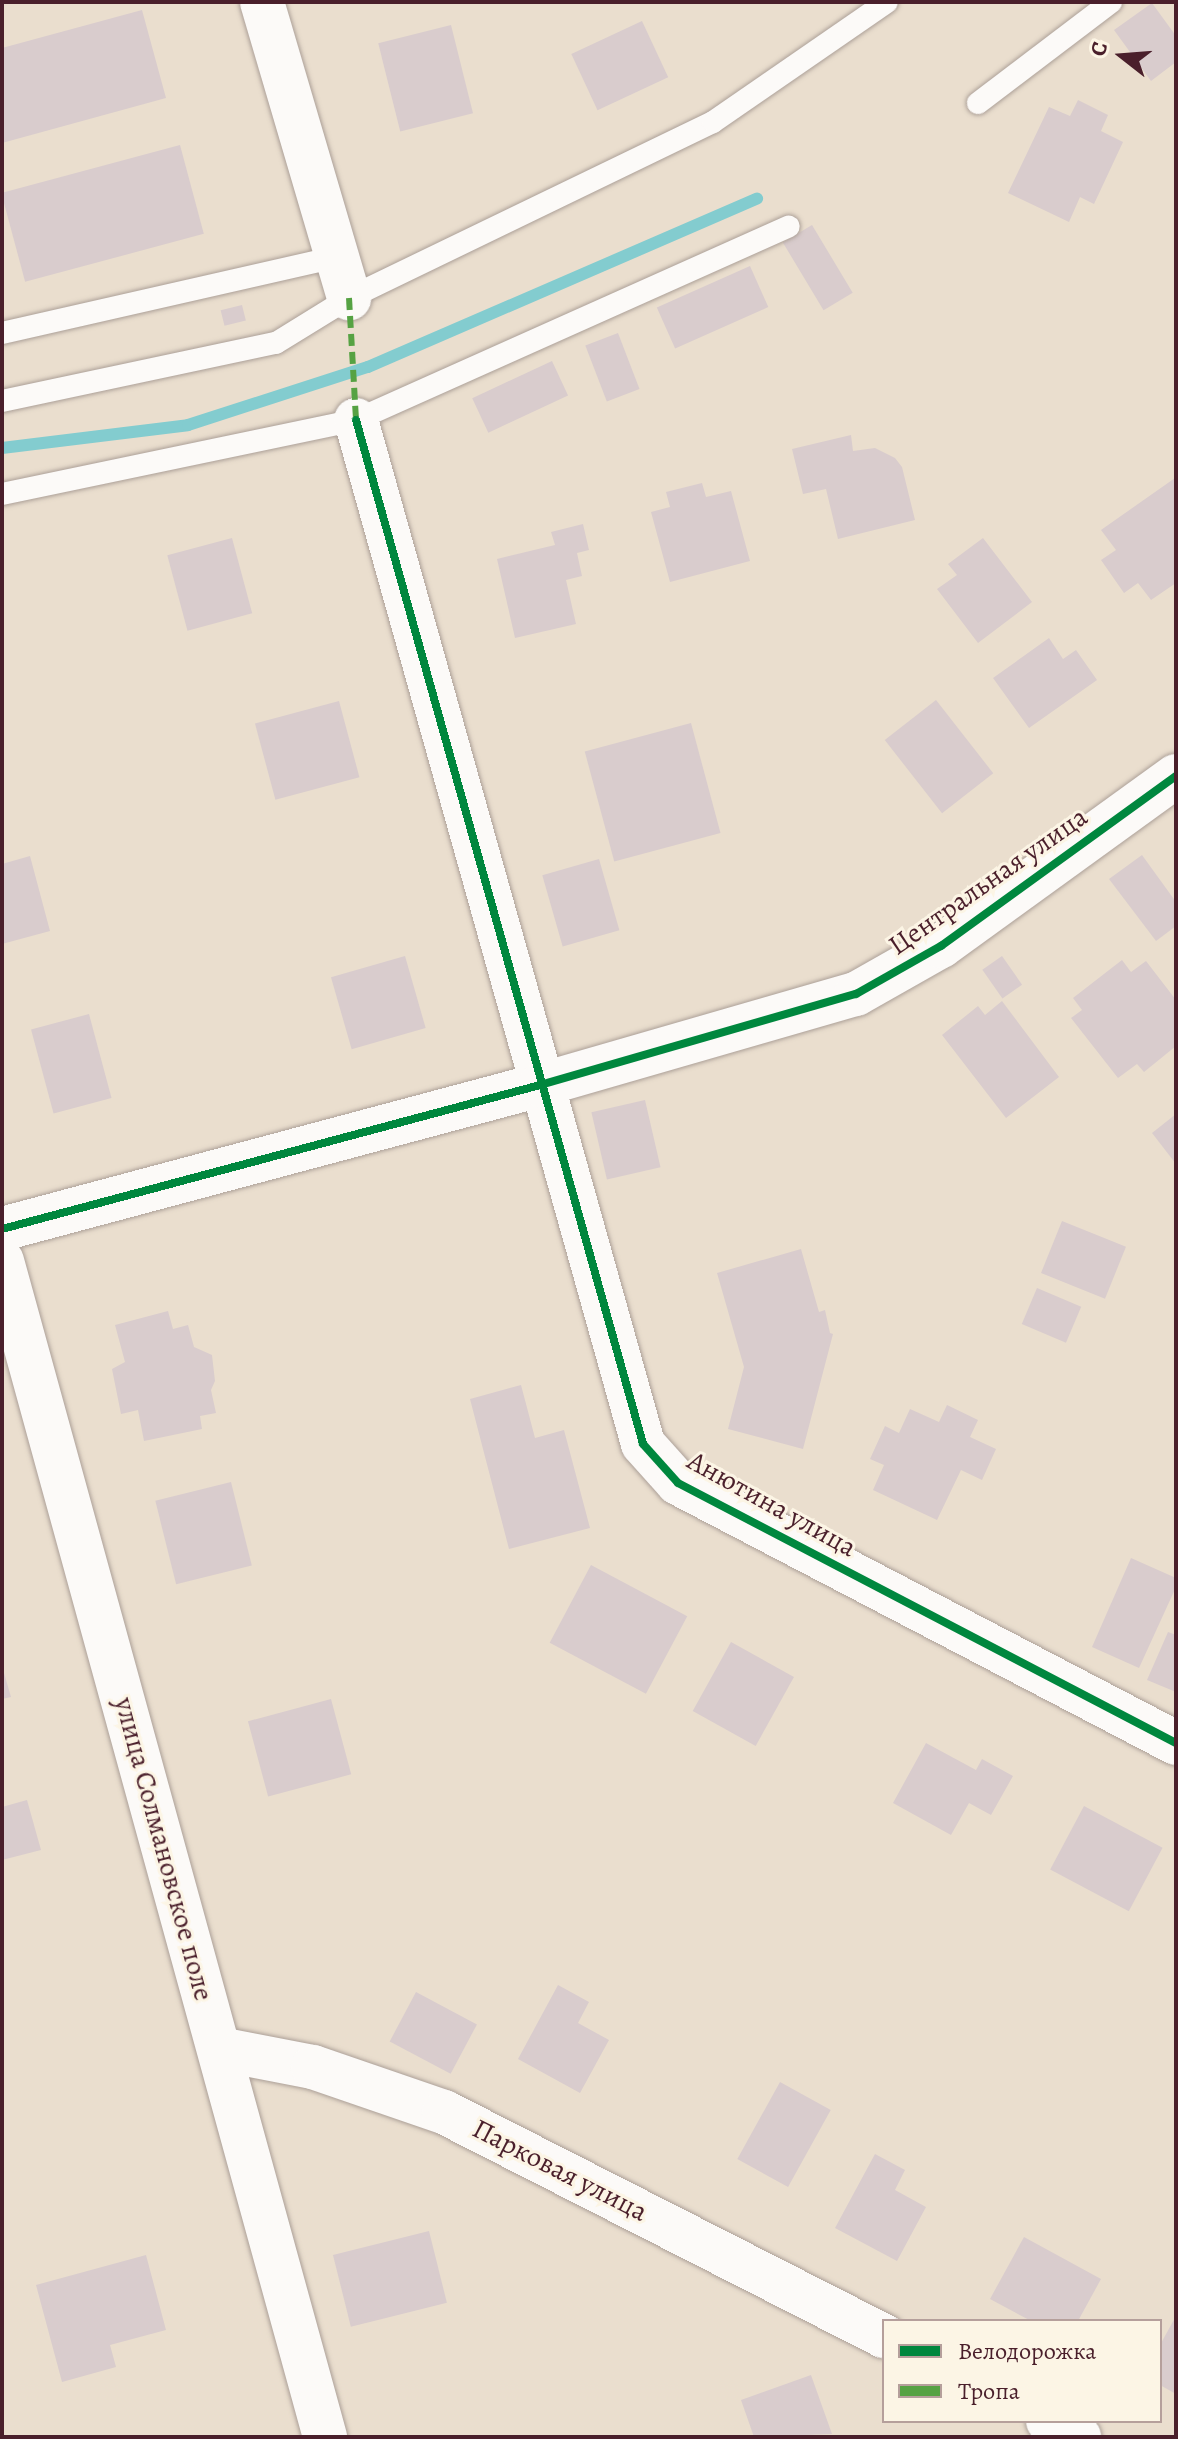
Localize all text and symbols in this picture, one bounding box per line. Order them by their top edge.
north arrow [1082,16,1162,96]
text: С [1083,38,1115,60]
street label: Центральная улица [882,800,1094,962]
street label: Анютина улица [682,1444,862,1564]
street label: улица Солмановское поле [107,1694,221,2004]
street label: Парковая улица [467,2111,653,2229]
legend [882,2319,1162,2423]
text: Велодорожка [958,2335,1096,2367]
text: Тропа [958,2375,1020,2407]

